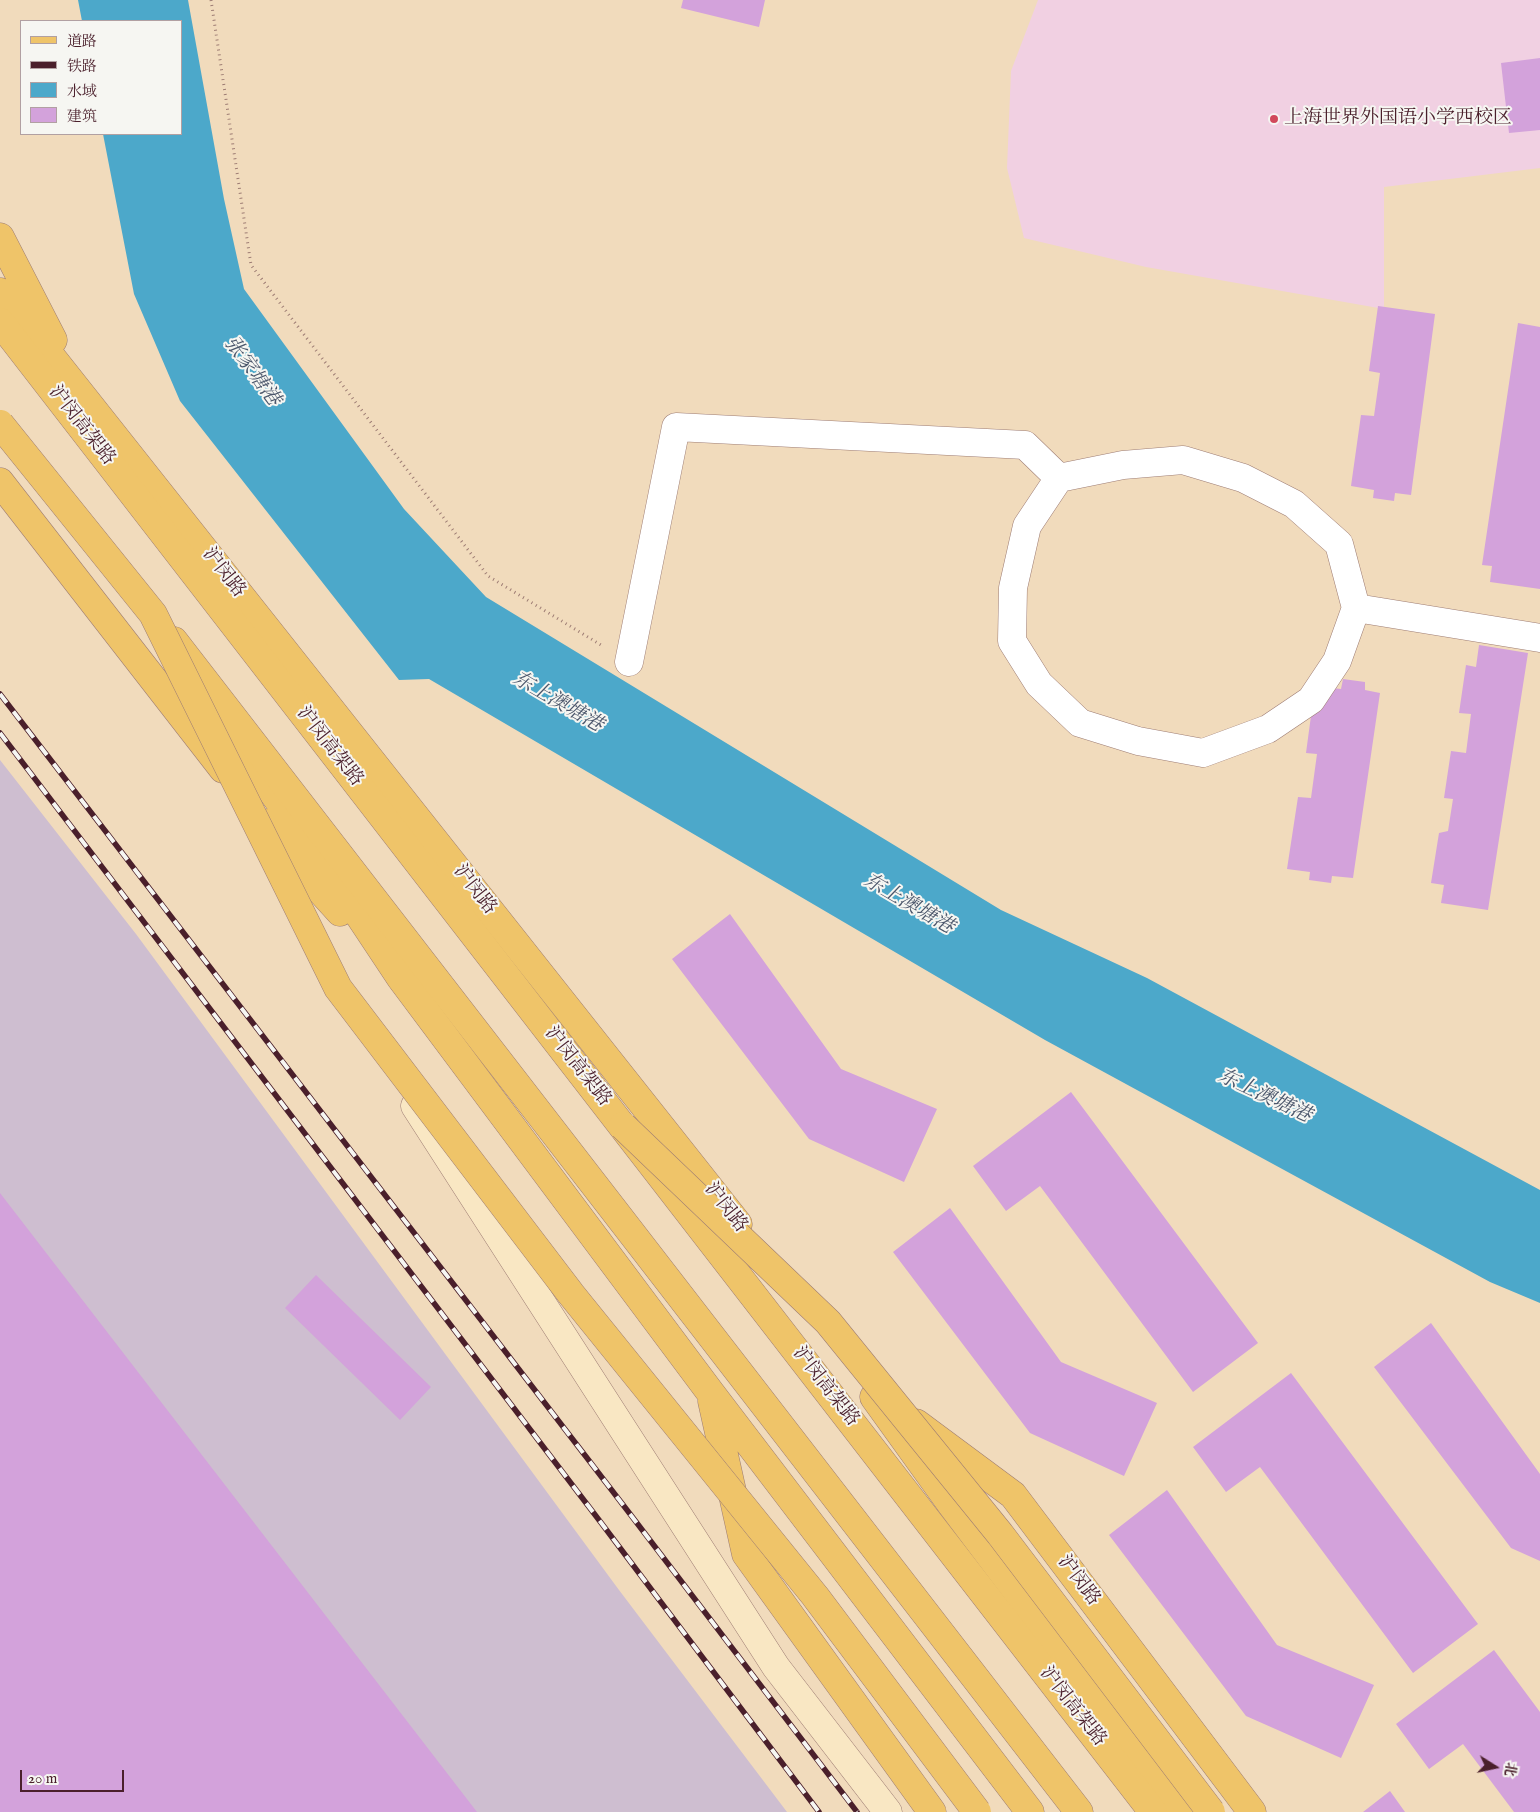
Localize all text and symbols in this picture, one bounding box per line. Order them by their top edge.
legend [20,20,182,135]
text: 道路 [67,32,97,51]
text: 铁路 [67,57,97,76]
text: 水域 [67,82,97,101]
text: 建筑 [67,107,97,126]
place label: 上海世界外国语小学西校区 [1284,108,1512,130]
marker: 上海世界外国语小学西校区 [1268,113,1280,125]
water label: 张家塘港 [218,333,284,411]
street label: 沪闵高架路 [43,382,119,470]
street label: 沪闵路 [196,544,250,602]
water label: 东上澳塘港 [508,668,606,738]
street label: 沪闵高架路 [291,703,367,791]
street label: 沪闵路 [447,861,501,919]
water label: 东上澳塘港 [859,870,957,940]
street label: 沪闵高架路 [539,1023,615,1111]
water label: 东上澳塘港 [1214,1065,1314,1129]
street label: 沪闵路 [698,1179,752,1237]
street label: 沪闵高架路 [787,1343,863,1431]
street label: 沪闵路 [1052,1551,1104,1611]
street label: 沪闵高架路 [1034,1663,1110,1751]
north arrow [1470,1742,1520,1792]
scale bar [22,1760,126,1792]
text: 北 [1500,1761,1520,1778]
text: 20 m [28,1769,57,1788]

